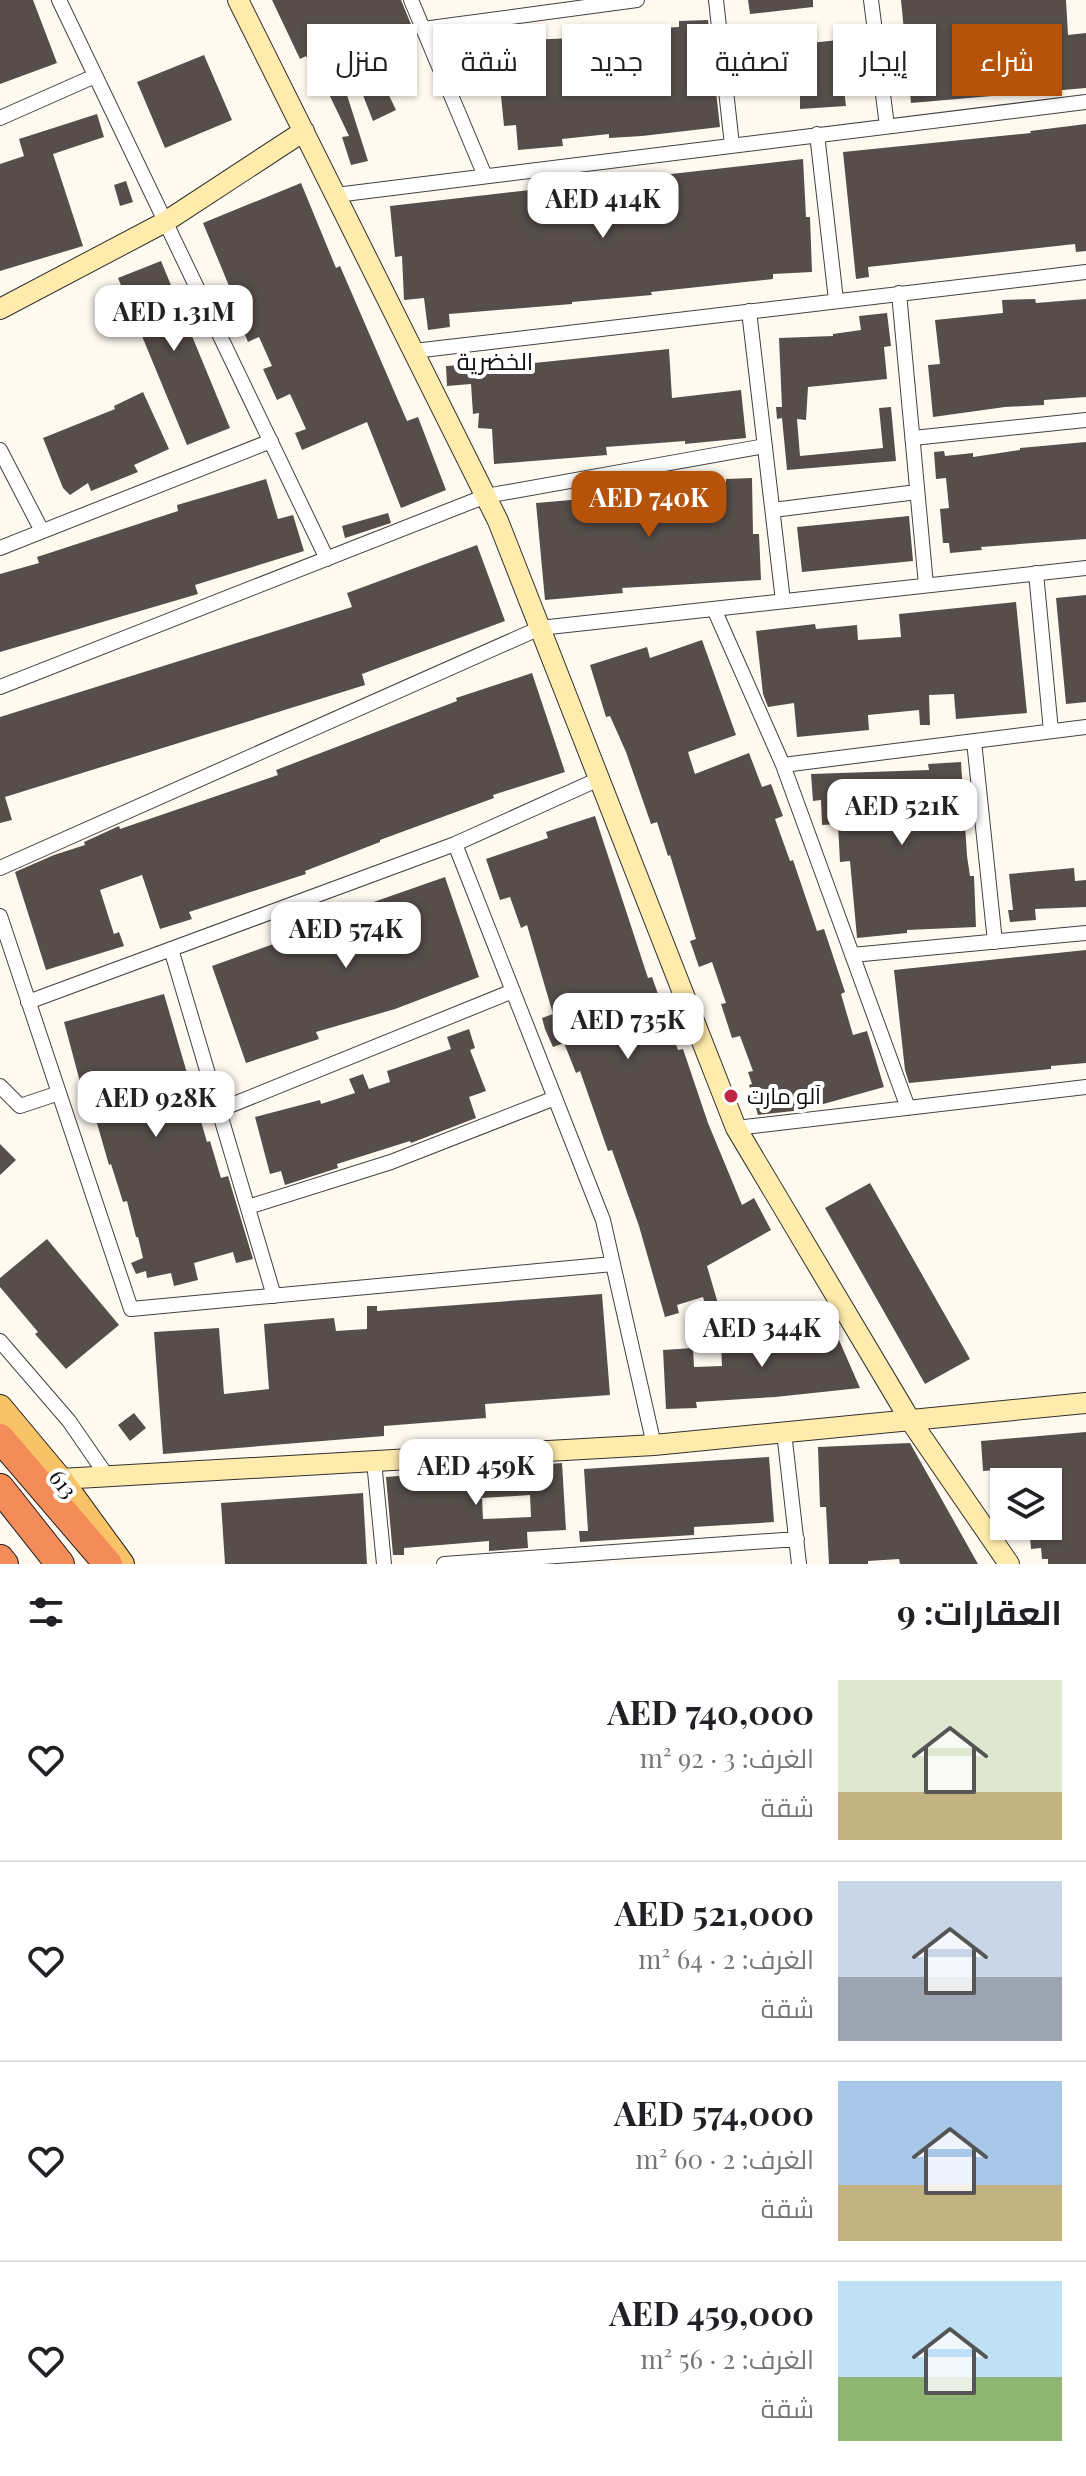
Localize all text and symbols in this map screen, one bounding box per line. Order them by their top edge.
chip: منزل [307,24,417,96]
chip: شقة [433,24,546,96]
chip: جديد [562,24,671,96]
chip: تصفية [687,24,817,96]
chip: إيجار [833,24,936,96]
chip: شراء [952,24,1062,96]
pin: AED 414K [520,172,686,240]
text: AED 414K [546,180,660,215]
pin: AED 1.31M [82,285,266,353]
text: AED 1.31M [113,293,235,328]
district label: الخضرية [457,344,533,376]
pin: AED 740K [566,471,732,539]
text: AED 740K [589,479,709,514]
pin: AED 521K [819,779,985,847]
text: AED 521K [845,787,959,822]
pin: AED 574K [263,902,429,970]
text: AED 574K [289,910,403,945]
pin: AED 735K [545,993,711,1061]
text: AED 735K [571,1001,685,1036]
pin: AED 928K [73,1071,239,1139]
text: AED 928K [96,1079,216,1114]
place label: آلو مارت [747,1080,821,1110]
marker: آلو مارت [722,1087,740,1105]
pin: AED 344K [679,1301,845,1369]
text: AED 344K [703,1309,821,1344]
pin: AED 459K [393,1439,559,1507]
text: AED 459K [417,1447,535,1482]
street label: 613 [43,1463,85,1504]
map controls [990,1468,1062,1540]
button: layers [990,1468,1062,1540]
text: العقارات: 9 [897,1588,1062,1634]
icon: filters [24,1590,68,1634]
text: AED 740,000 [608,1688,814,1734]
icon: home [902,1712,998,1808]
icon: heart [24,1738,68,1782]
text: الغرف: 3 · 92 m² [640,1740,814,1775]
text: شقة [761,1789,814,1824]
text: AED 521,000 [615,1889,814,1935]
icon: home [902,1913,998,2009]
icon: heart [24,1939,68,1983]
text: الغرف: 2 · 64 m² [638,1941,814,1976]
text: شقة [761,1990,814,2025]
text: AED 574,000 [614,2089,814,2135]
icon: home [902,2113,998,2209]
icon: heart [24,2139,68,2183]
text: الغرف: 2 · 60 m² [636,2141,814,2176]
text: شقة [761,2190,814,2225]
text: AED 459,000 [610,2289,814,2335]
icon: home [902,2313,998,2409]
icon: heart [24,2339,68,2383]
text: الغرف: 2 · 56 m² [640,2341,814,2376]
text: شقة [761,2390,814,2425]

